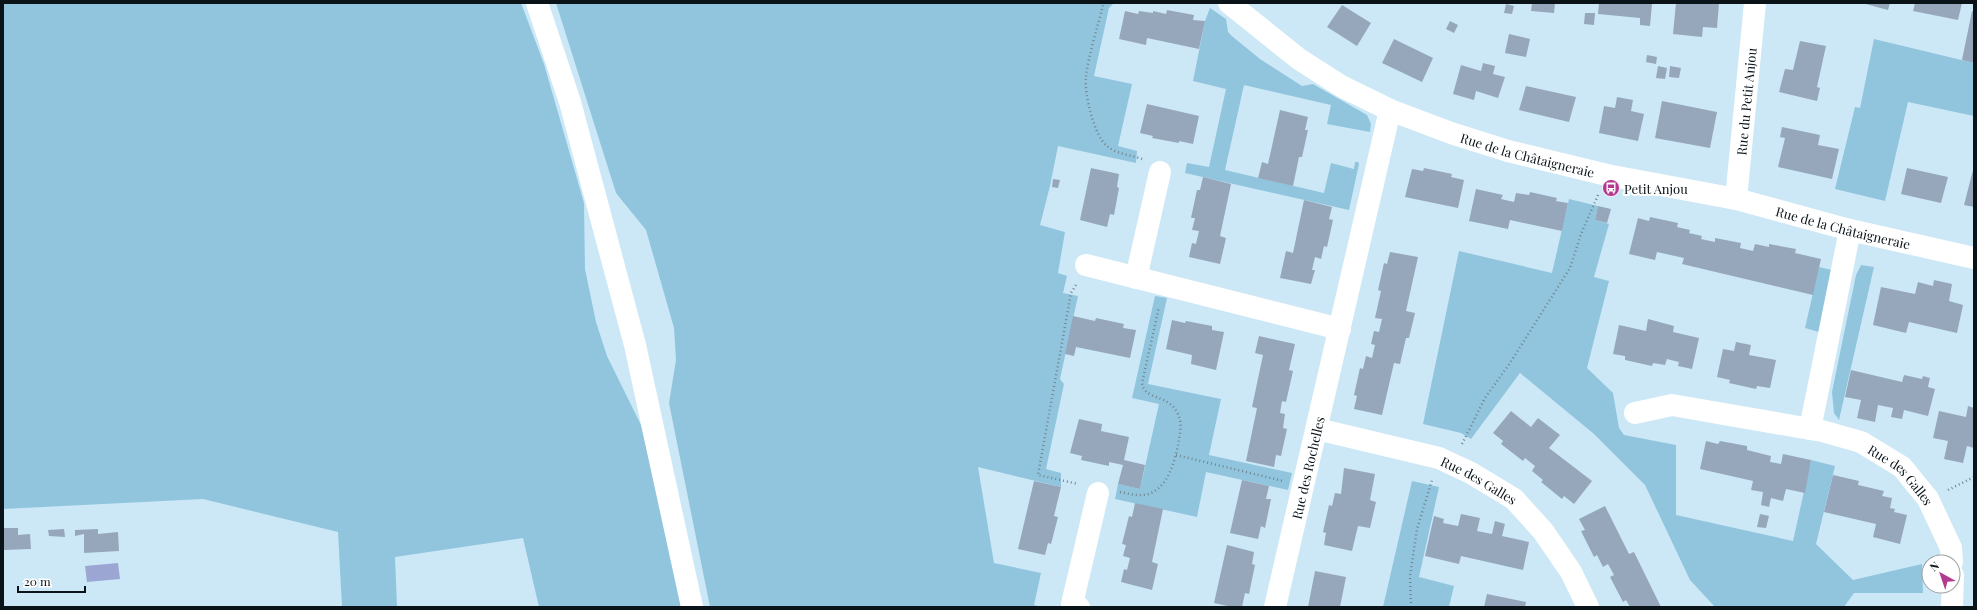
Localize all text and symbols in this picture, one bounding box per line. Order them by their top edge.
street label: Rue du Petit Anjou [1732,46,1759,156]
street label: Rue de la Châtaigneraie [1459,128,1597,180]
bus stop icon: Petit Anjou [1601,178,1621,198]
place label: Petit Anjou [1624,180,1688,197]
street label: Rue de la Châtaigneraie [1774,202,1912,252]
street label: Rue des Rochelles [1287,415,1327,521]
street label: Rue des Galles [1865,440,1938,508]
street label: Rue des Galles [1439,452,1520,507]
north arrow [1921,554,1961,594]
text: N [1926,558,1942,574]
scale bar [18,568,85,594]
text: 20 m [24,573,51,589]

